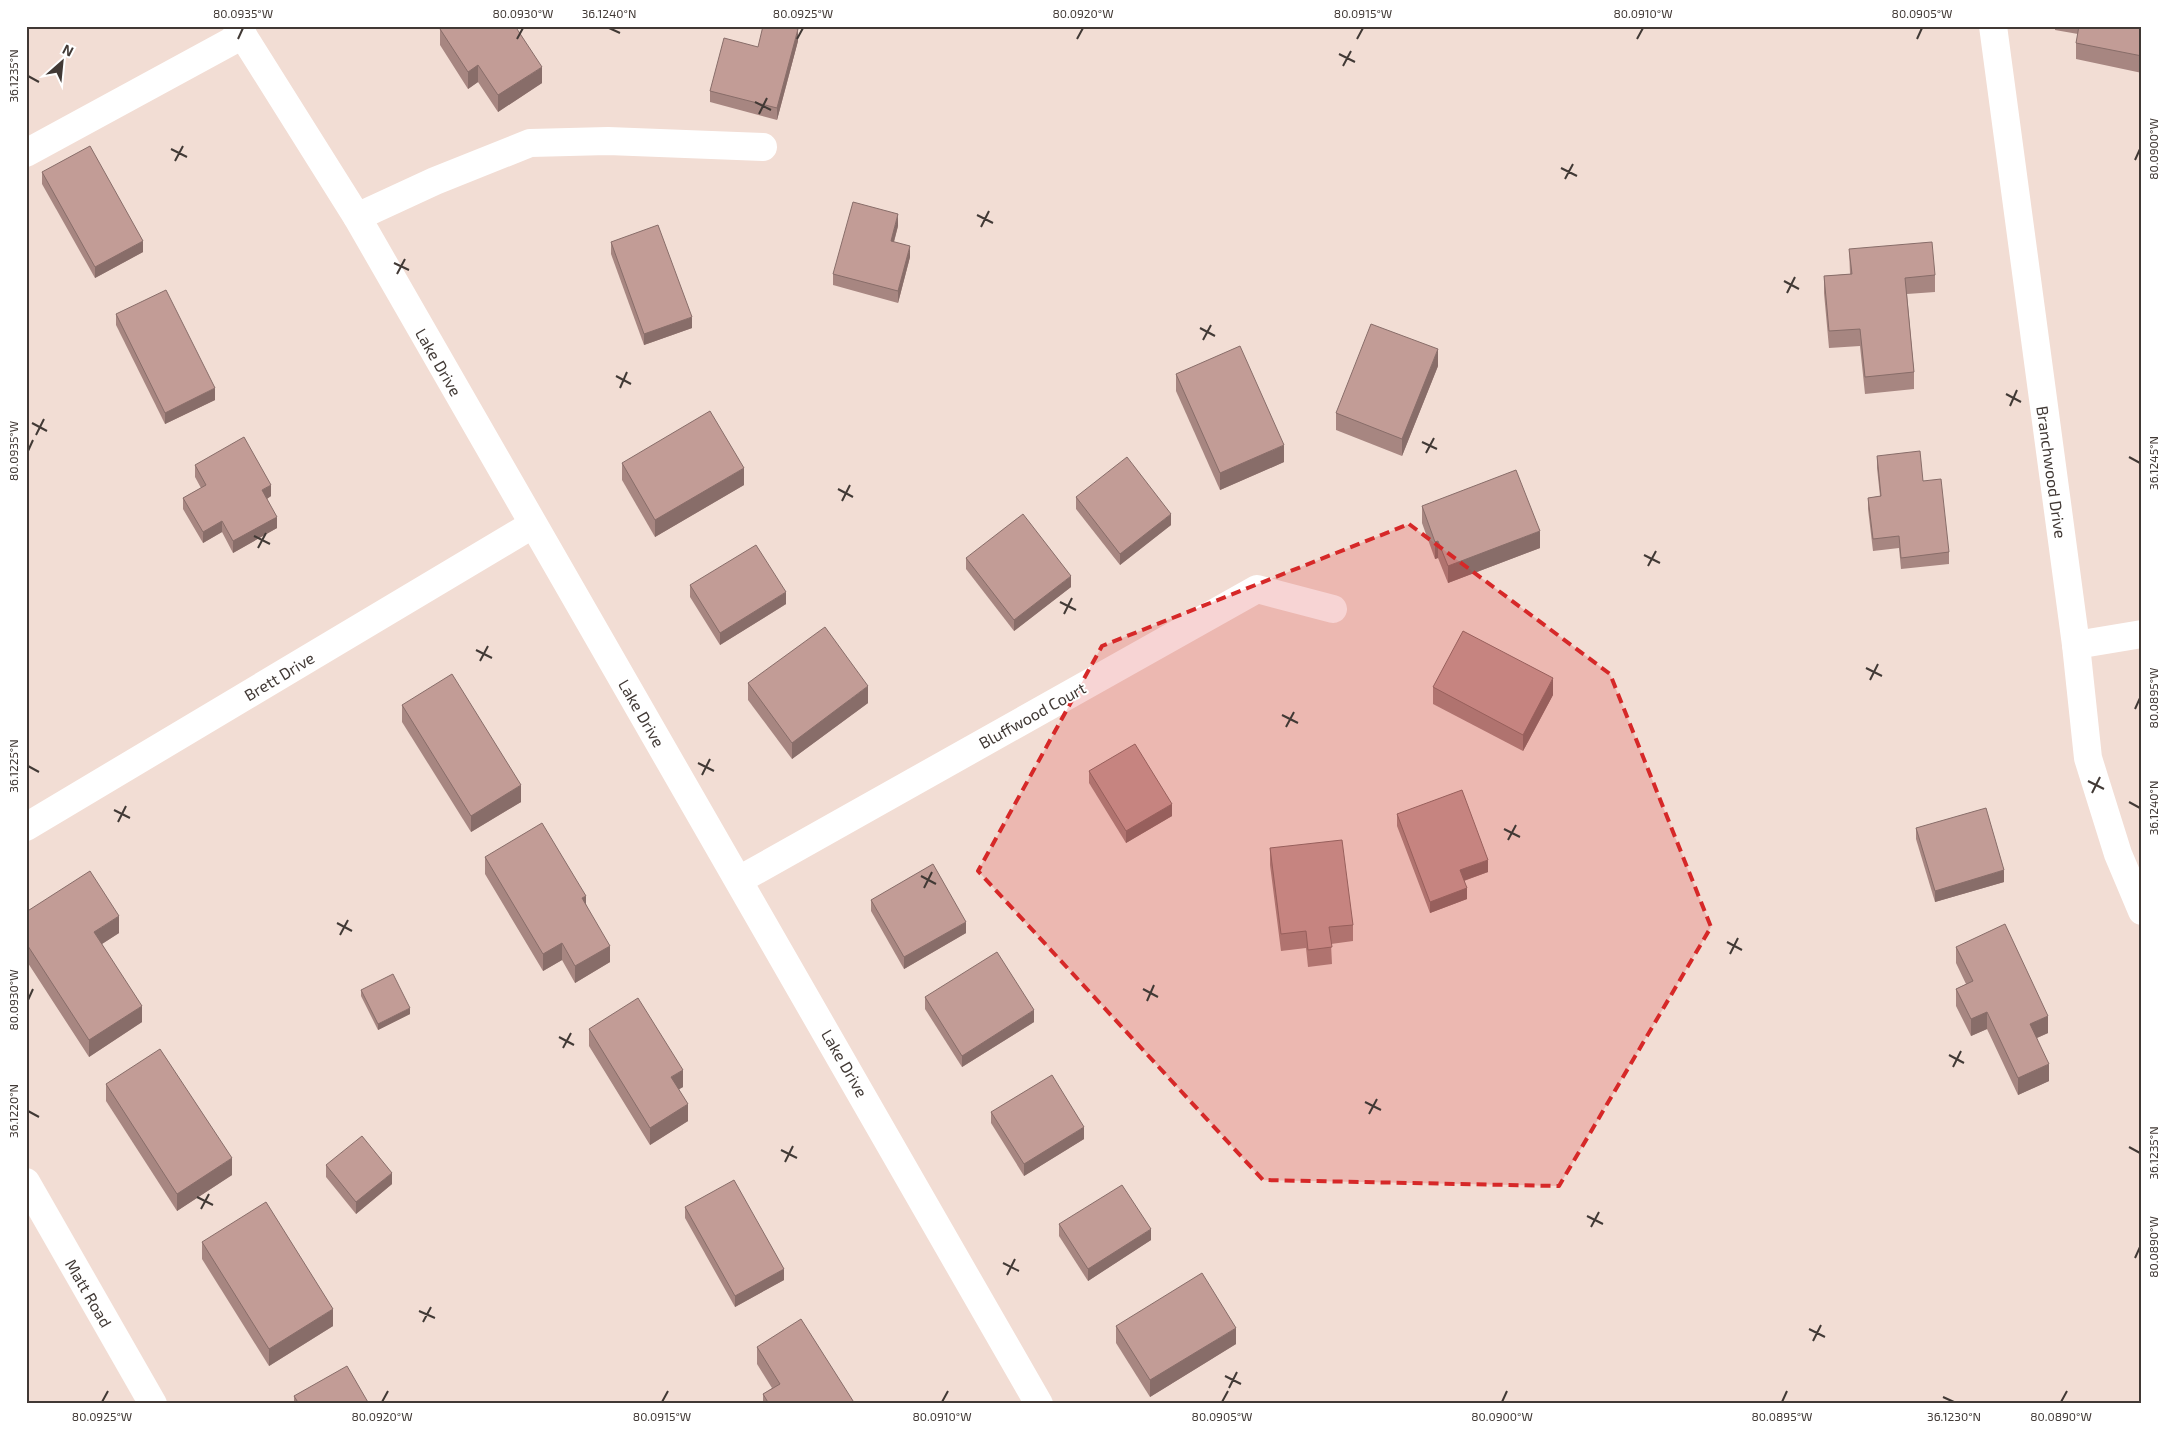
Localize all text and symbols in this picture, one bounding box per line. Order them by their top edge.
text: 80.0935°W [213,6,273,20]
text: 80.0930°W [492,6,554,20]
text: 36.1240°N [582,6,636,20]
text: 80.0925°W [773,6,833,20]
text: 80.0920°W [1052,6,1114,20]
text: 80.0915°W [1334,6,1392,20]
text: 80.0910°W [1613,6,1673,20]
text: 80.0905°W [1892,6,1952,20]
north arrow [38,38,88,88]
text: N [60,40,76,60]
text: 36.1235°N [6,49,20,103]
text: 80.0900°W [2146,118,2160,180]
street label: Lake Drive [412,325,466,399]
street label: Branchwood Drive [2033,405,2071,539]
text: 80.0935°W [6,421,20,481]
text: 36.1245°N [2146,436,2160,490]
street label: Brett Drive [240,648,318,704]
text: 80.0895°W [2146,668,2160,728]
street label: Lake Drive [615,676,669,750]
street label: Bluffwood Court [975,678,1089,752]
text: 36.1225°N [6,739,20,793]
text: 36.1240°N [2146,781,2160,835]
text: 80.0930°W [6,969,20,1031]
street label: Lake Drive [818,1026,872,1100]
text: 36.1220°N [6,1084,20,1138]
text: 36.1235°N [2146,1126,2160,1180]
text: 80.0890°W [2146,1216,2160,1278]
street label: Matt Road [62,1256,116,1330]
text: 80.0925°W [72,1409,132,1423]
text: 80.0920°W [351,1409,413,1423]
text: 80.0915°W [633,1409,691,1423]
text: 80.0910°W [912,1409,972,1423]
text: 80.0905°W [1192,1409,1252,1423]
text: 80.0900°W [1471,1409,1533,1423]
text: 80.0895°W [1752,1409,1812,1423]
text: 36.1230°N [1927,1409,1981,1423]
text: 80.0890°W [2030,1409,2092,1423]

